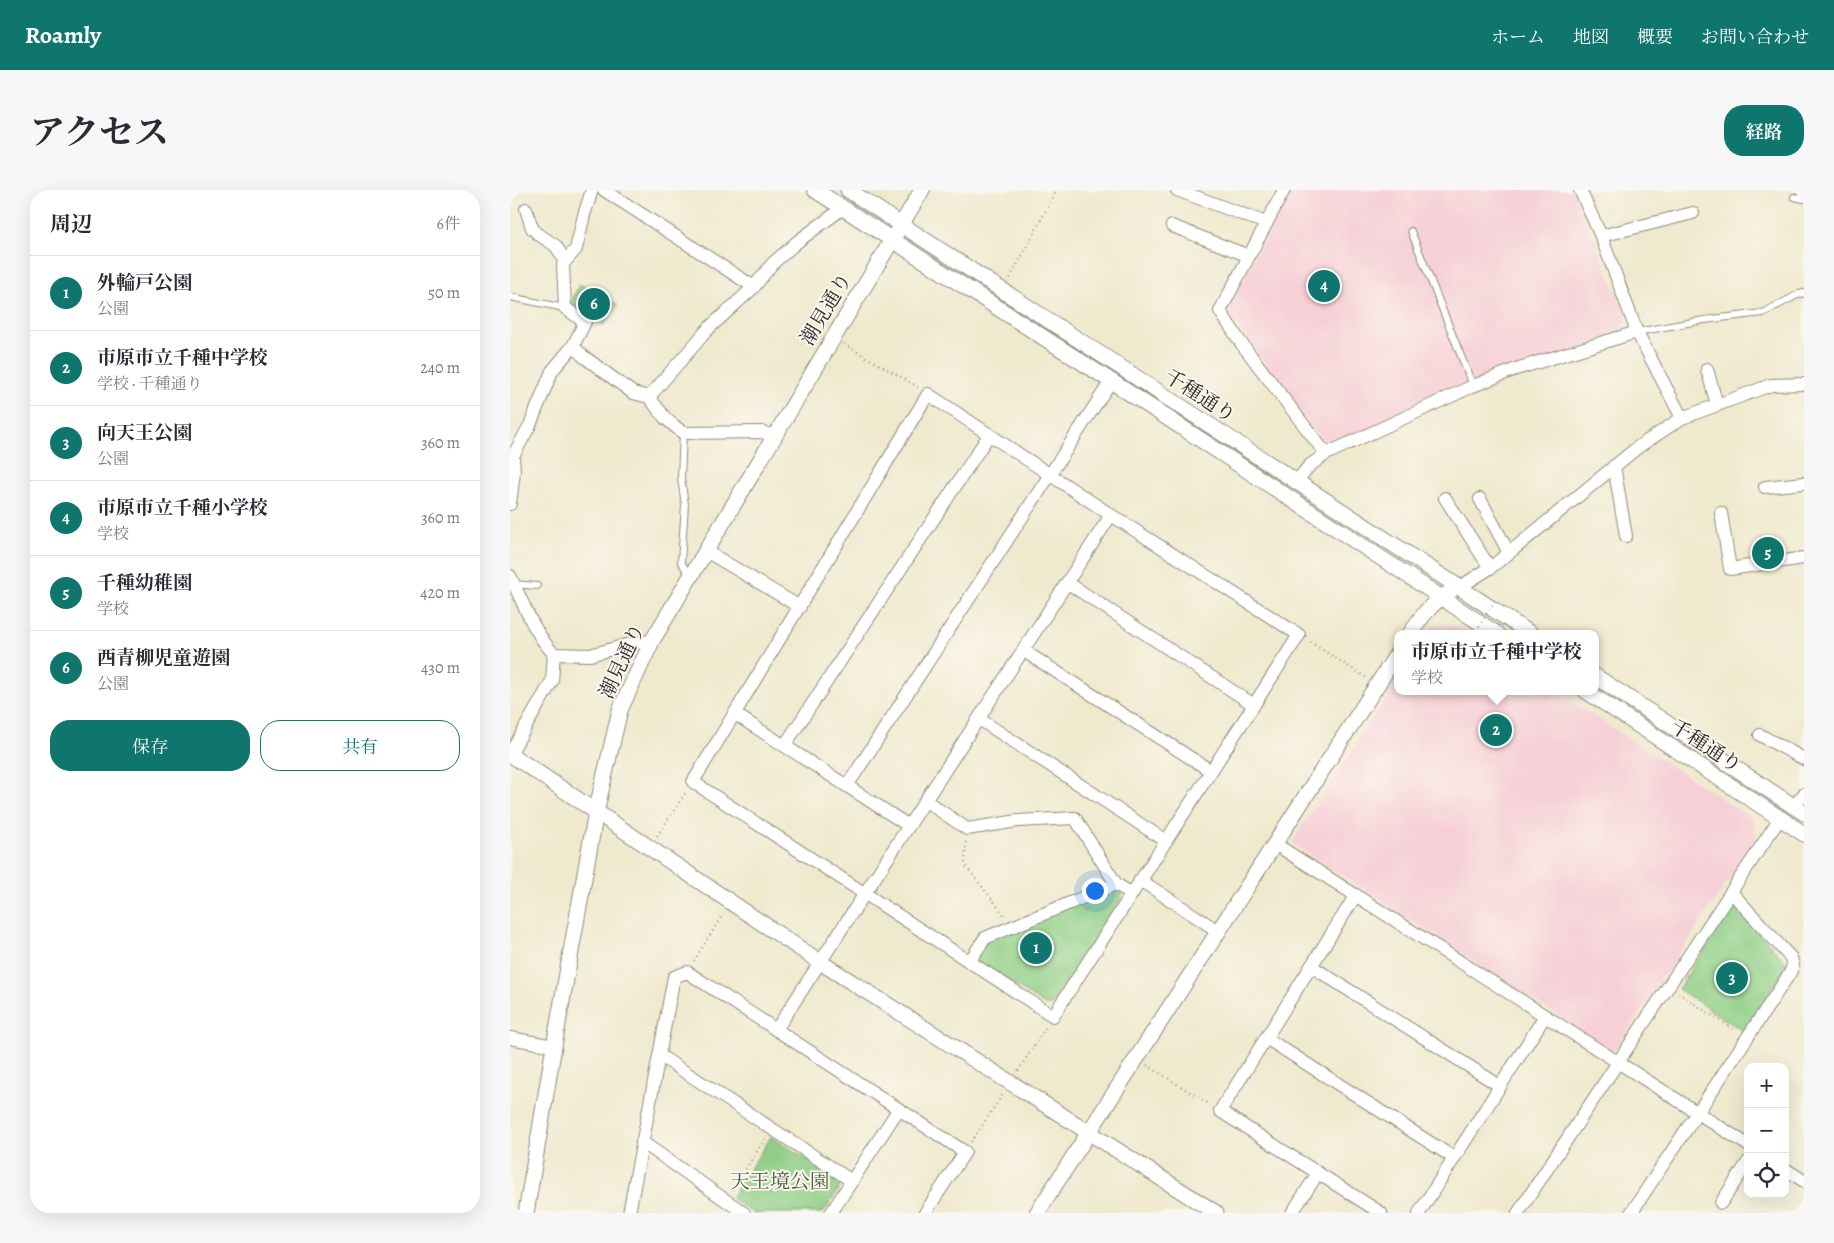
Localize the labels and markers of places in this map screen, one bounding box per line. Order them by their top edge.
pin: 4 [1308,267,1340,305]
pin: 6 [578,285,610,323]
pin: 5 [1752,534,1784,572]
pin: 2 [1480,711,1512,749]
pin: 1 [1020,929,1052,967]
pin: 3 [1716,959,1748,997]

